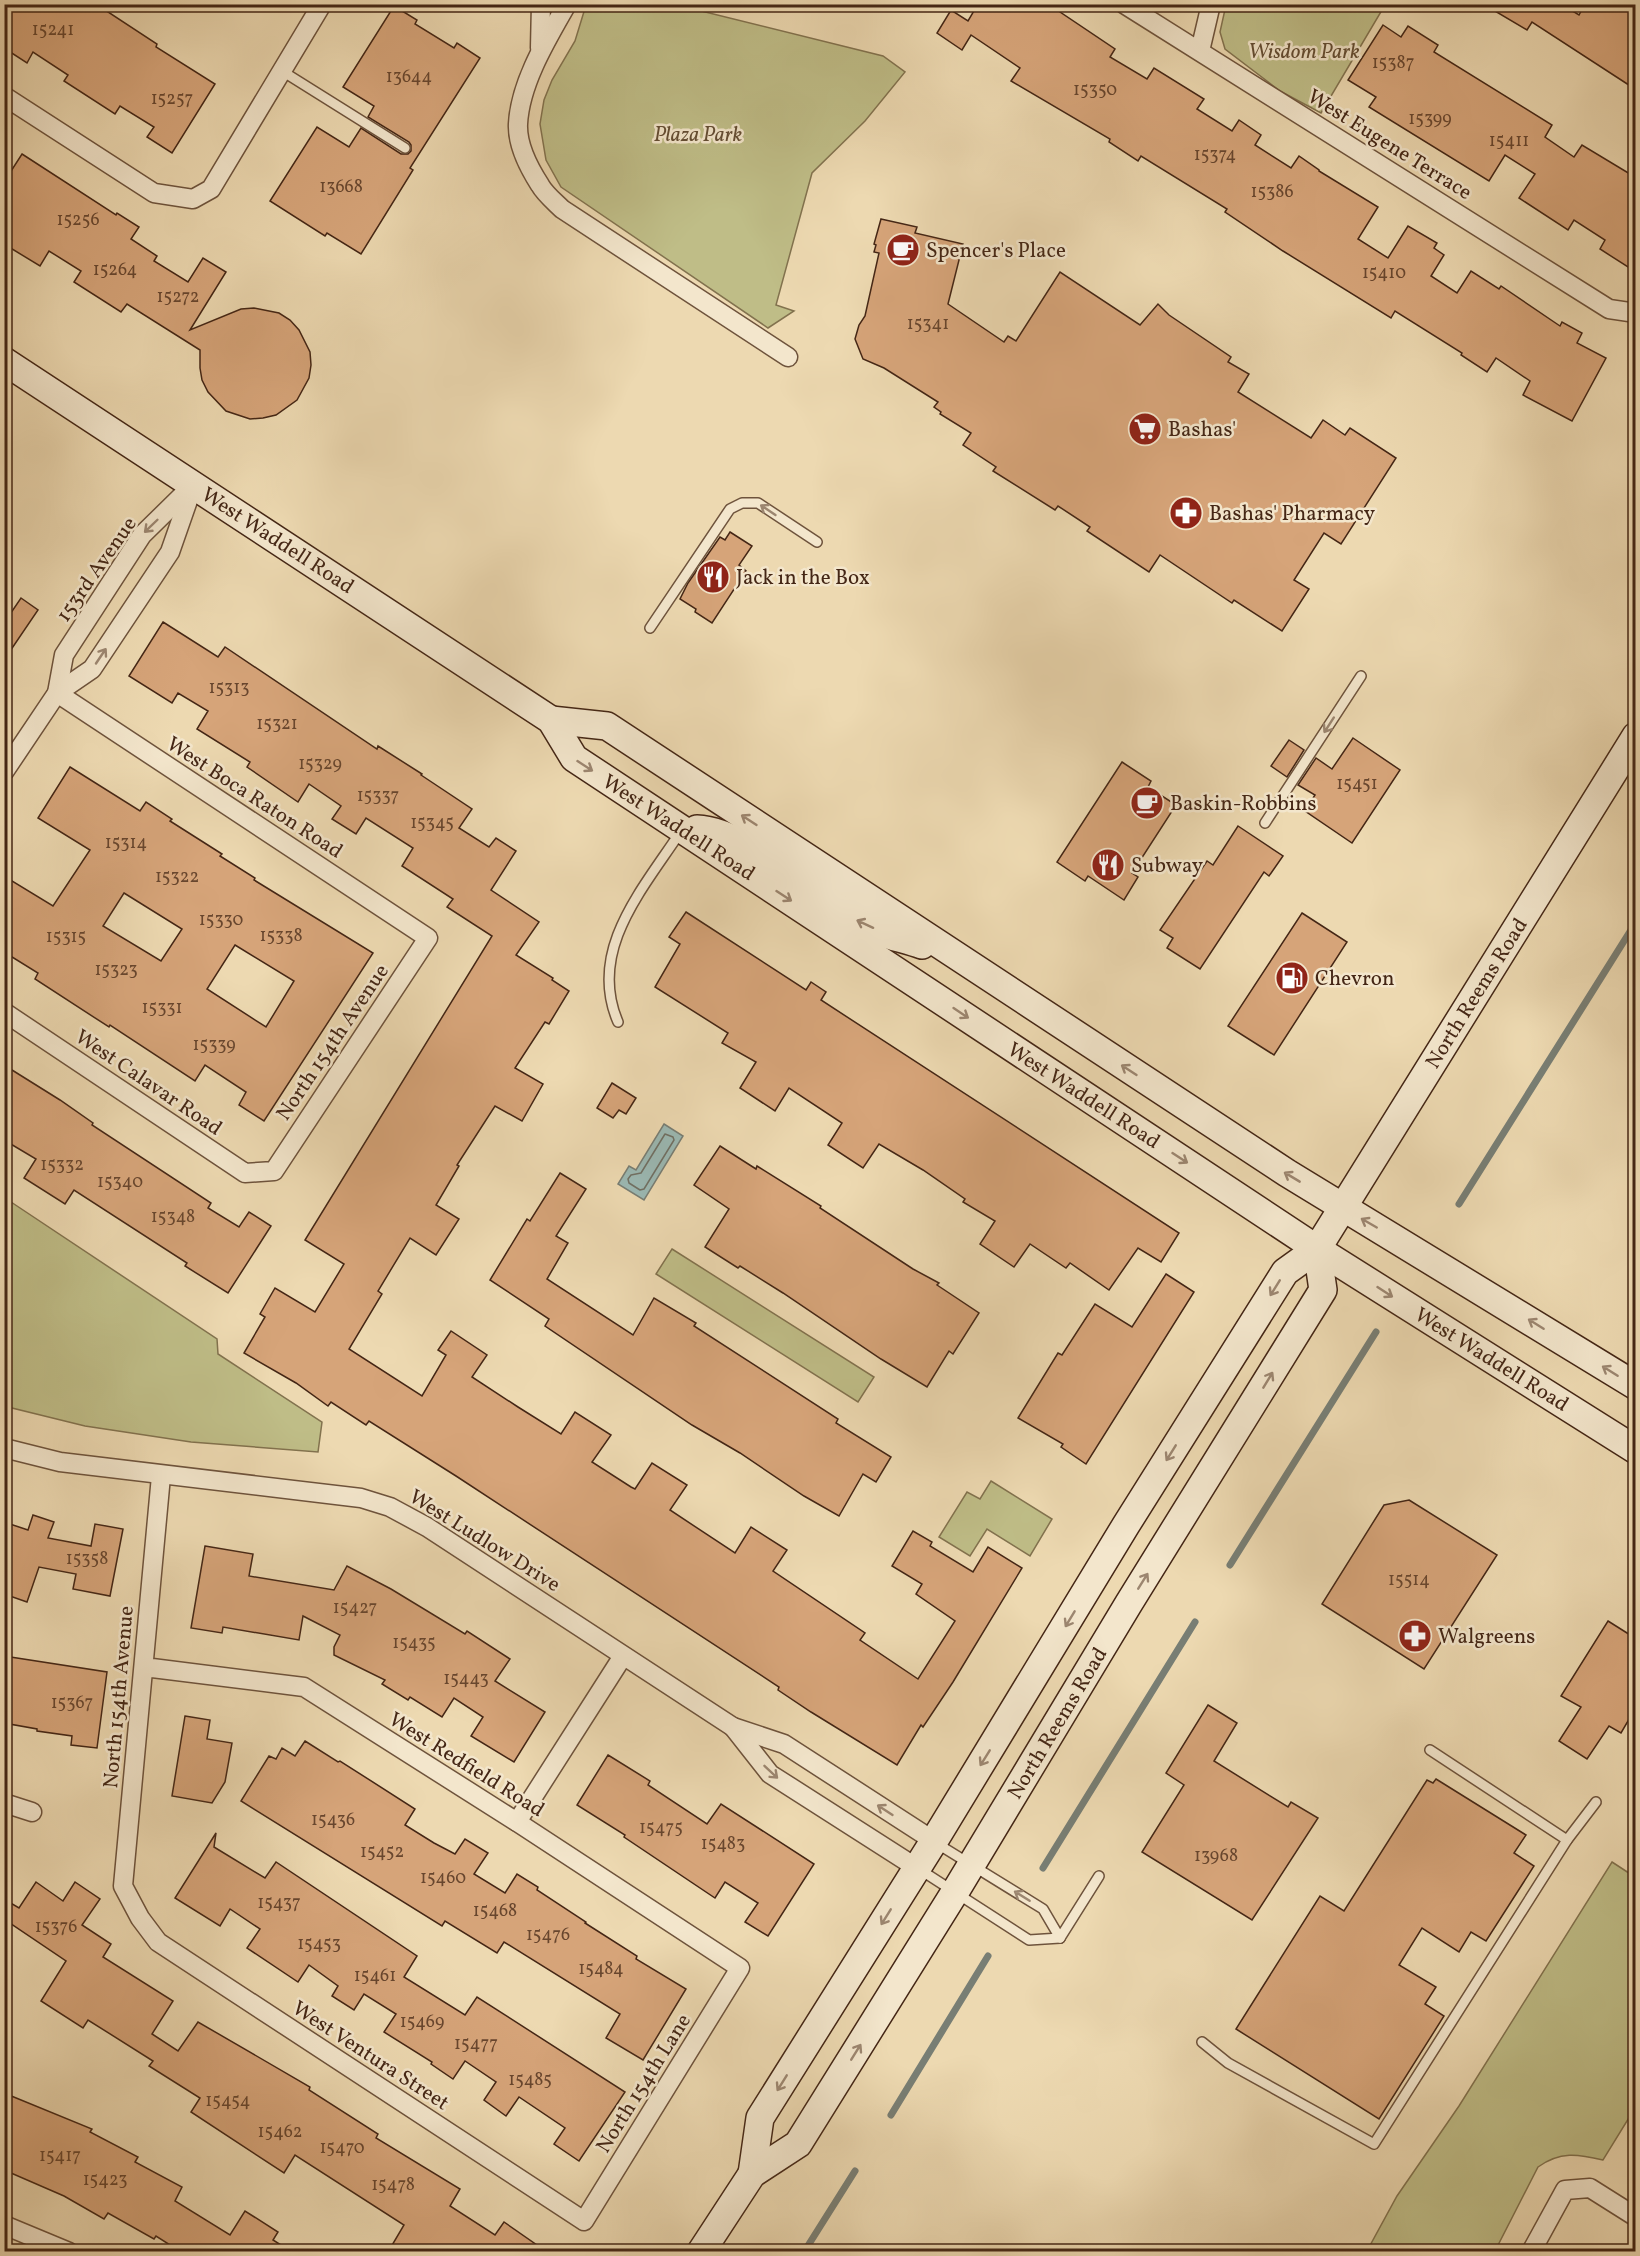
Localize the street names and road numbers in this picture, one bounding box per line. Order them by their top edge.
street label: West Eugene Terrace [1301,83,1477,208]
street label: West Waddell Road [195,481,359,602]
street label: 153rd Avenue [50,511,144,628]
street label: West Boca Raton Road [160,730,348,866]
street label: West Waddell Road [596,768,760,889]
street label: North Reems Road [1419,913,1535,1075]
street label: North 154th Avenue [270,959,397,1127]
street label: West Calavar Road [69,1023,228,1143]
street label: West Waddell Road [1001,1036,1165,1157]
street label: West Waddell Road [1408,1301,1574,1420]
street label: West Ludlow Drive [403,1483,566,1600]
street label: North 154th Avenue [97,1605,142,1790]
street label: North Reems Road [1001,1642,1115,1805]
street label: West Redfield Road [383,1706,550,1825]
street label: West Ventura Street [286,1995,454,2118]
street label: North 154th Lane [590,2009,699,2159]

